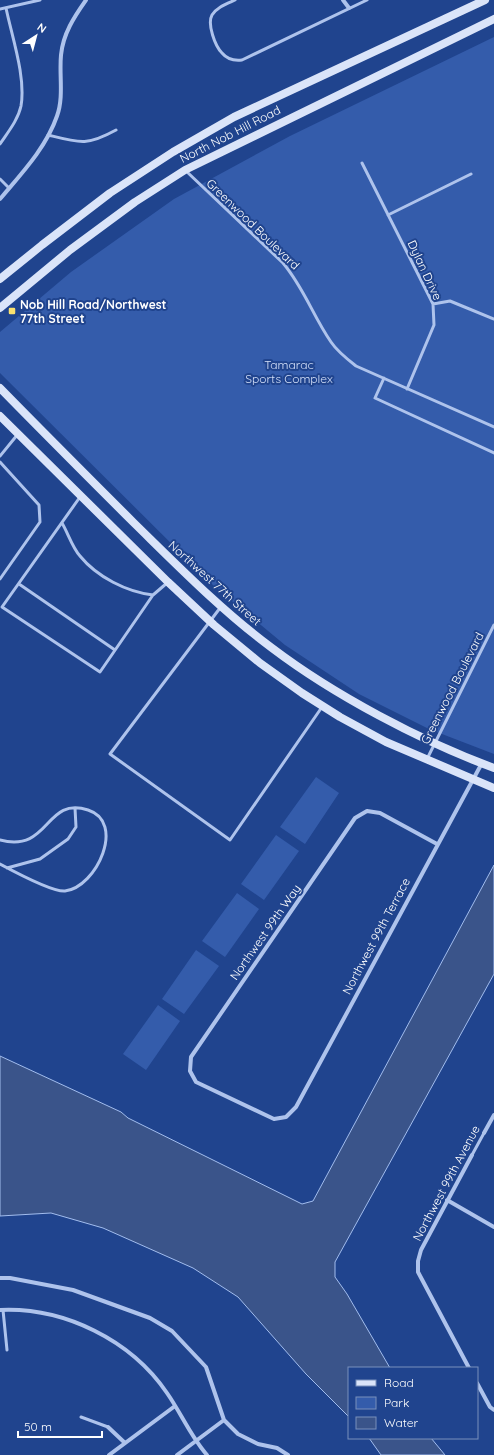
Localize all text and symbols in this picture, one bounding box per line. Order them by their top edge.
north arrow [16,16,56,56]
text: N [34,20,49,36]
street label: North Nob Hill Road [177,102,283,166]
street label: Greenwood Boulevard [203,176,303,272]
street label: Dylan Drive [405,238,446,303]
place label: Nob Hill Road/Northwest 77th Street [20,297,167,326]
marker: Nob Hill Road/Northwest 77th Street [7,306,17,316]
park label: Tamarac Sports Complex [245,357,333,386]
street label: Northwest 77th Street [166,537,264,629]
street label: Greenwood Boulevard [417,629,487,747]
street label: Northwest 99th Terrace [339,875,413,997]
street label: Northwest 99th Way [226,881,304,983]
street label: Northwest 99th Avenue [409,1122,483,1243]
legend [348,1367,478,1439]
text: Road [384,1375,414,1390]
text: Park [384,1395,409,1410]
scale bar [18,1413,102,1439]
text: Water [384,1415,419,1430]
text: 50 m [24,1419,52,1434]

